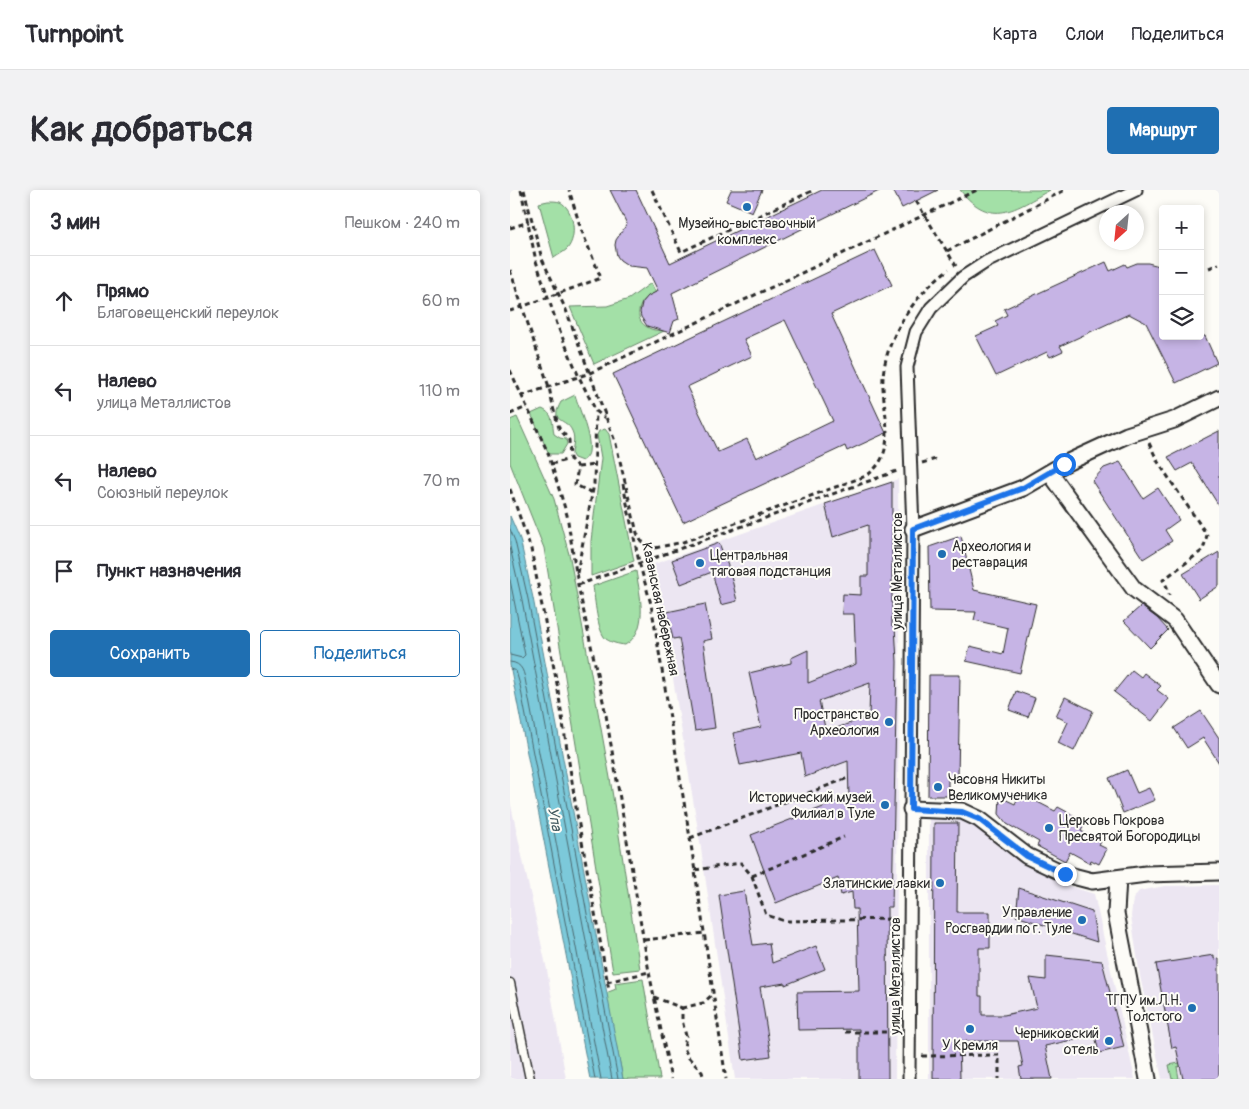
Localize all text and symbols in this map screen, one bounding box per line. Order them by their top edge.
text: Turnpoint [25,20,123,49]
text: Карта [993,23,1037,46]
text: Слои [1065,23,1103,46]
text: Поделиться [1131,23,1224,46]
button: Маршрут [1107,107,1219,154]
text: Как добраться [30,108,253,152]
marker: Музейно-выставочный комплекс [741,201,753,213]
north arrow [1099,205,1144,250]
map controls [1159,205,1204,340]
button: + [1159,205,1204,250]
text: 3 мин [50,209,100,236]
text: Пешком · 240 m [345,213,460,233]
place label: Музейно-выставочный комплекс [678,215,816,248]
button: − [1159,250,1204,295]
text: Прямо [97,279,149,303]
icon: ahead [50,287,78,315]
text: 60 m [422,291,460,311]
button: layers [1159,295,1204,340]
text: Благовещенский переулок [97,303,279,323]
text: Налево [97,369,157,393]
icon: left [50,377,78,405]
text: 110 m [419,381,460,401]
text: улица Металлистов [97,393,231,413]
route start [1053,453,1076,476]
text: Налево [97,459,157,483]
icon: left [50,467,78,495]
text: 70 m [423,471,460,491]
text: Союзный переулок [97,483,229,503]
street label: улица Металлистов [889,512,906,631]
place label: Археология и реставрация [952,538,1031,571]
street label: Казанская набережная [638,541,683,677]
place label: Центральная тяговая подстанция [710,547,831,580]
marker: Археология и реставрация [936,548,948,560]
icon: arrive [50,557,78,585]
marker: Центральная тяговая подстанция [694,557,706,569]
text: Пункт назначения [97,559,241,583]
button: Сохранить [50,630,250,677]
button: Поделиться [260,630,460,677]
place label: Пространство Археология [794,706,879,739]
marker: Пространство Археология [883,716,895,728]
place label: Часовня Никиты Великомученика [948,771,1047,804]
marker: Часовня Никиты Великомученика [932,781,944,793]
place label: Исторический музей. Филиал в Туле [749,789,875,822]
marker: Исторический музей. Филиал в Туле [879,799,891,811]
water label: Упа [543,806,566,833]
place label: Церковь Покрова Пресвятой Богородицы [1059,812,1201,845]
marker: Церковь Покрова Пресвятой Богородицы [1043,822,1055,834]
route end [1054,863,1077,886]
place label: Златинские лавки [823,875,930,892]
marker: Златинские лавки [934,877,946,889]
place label: Управление Росгвардии по г. Туле [945,904,1072,937]
marker: Управление Росгвардии по г. Туле [1076,914,1088,926]
street label: улица Металлистов [887,917,904,1036]
place label: ТГПУ им.Л.Н. Толстого [1106,992,1182,1025]
marker: ТГПУ им.Л.Н. Толстого [1186,1002,1198,1014]
marker: У Кремля [964,1023,976,1035]
place label: Черниковский отель [1015,1025,1099,1058]
marker: Черниковский отель [1103,1035,1115,1047]
place label: У Кремля [942,1037,998,1054]

